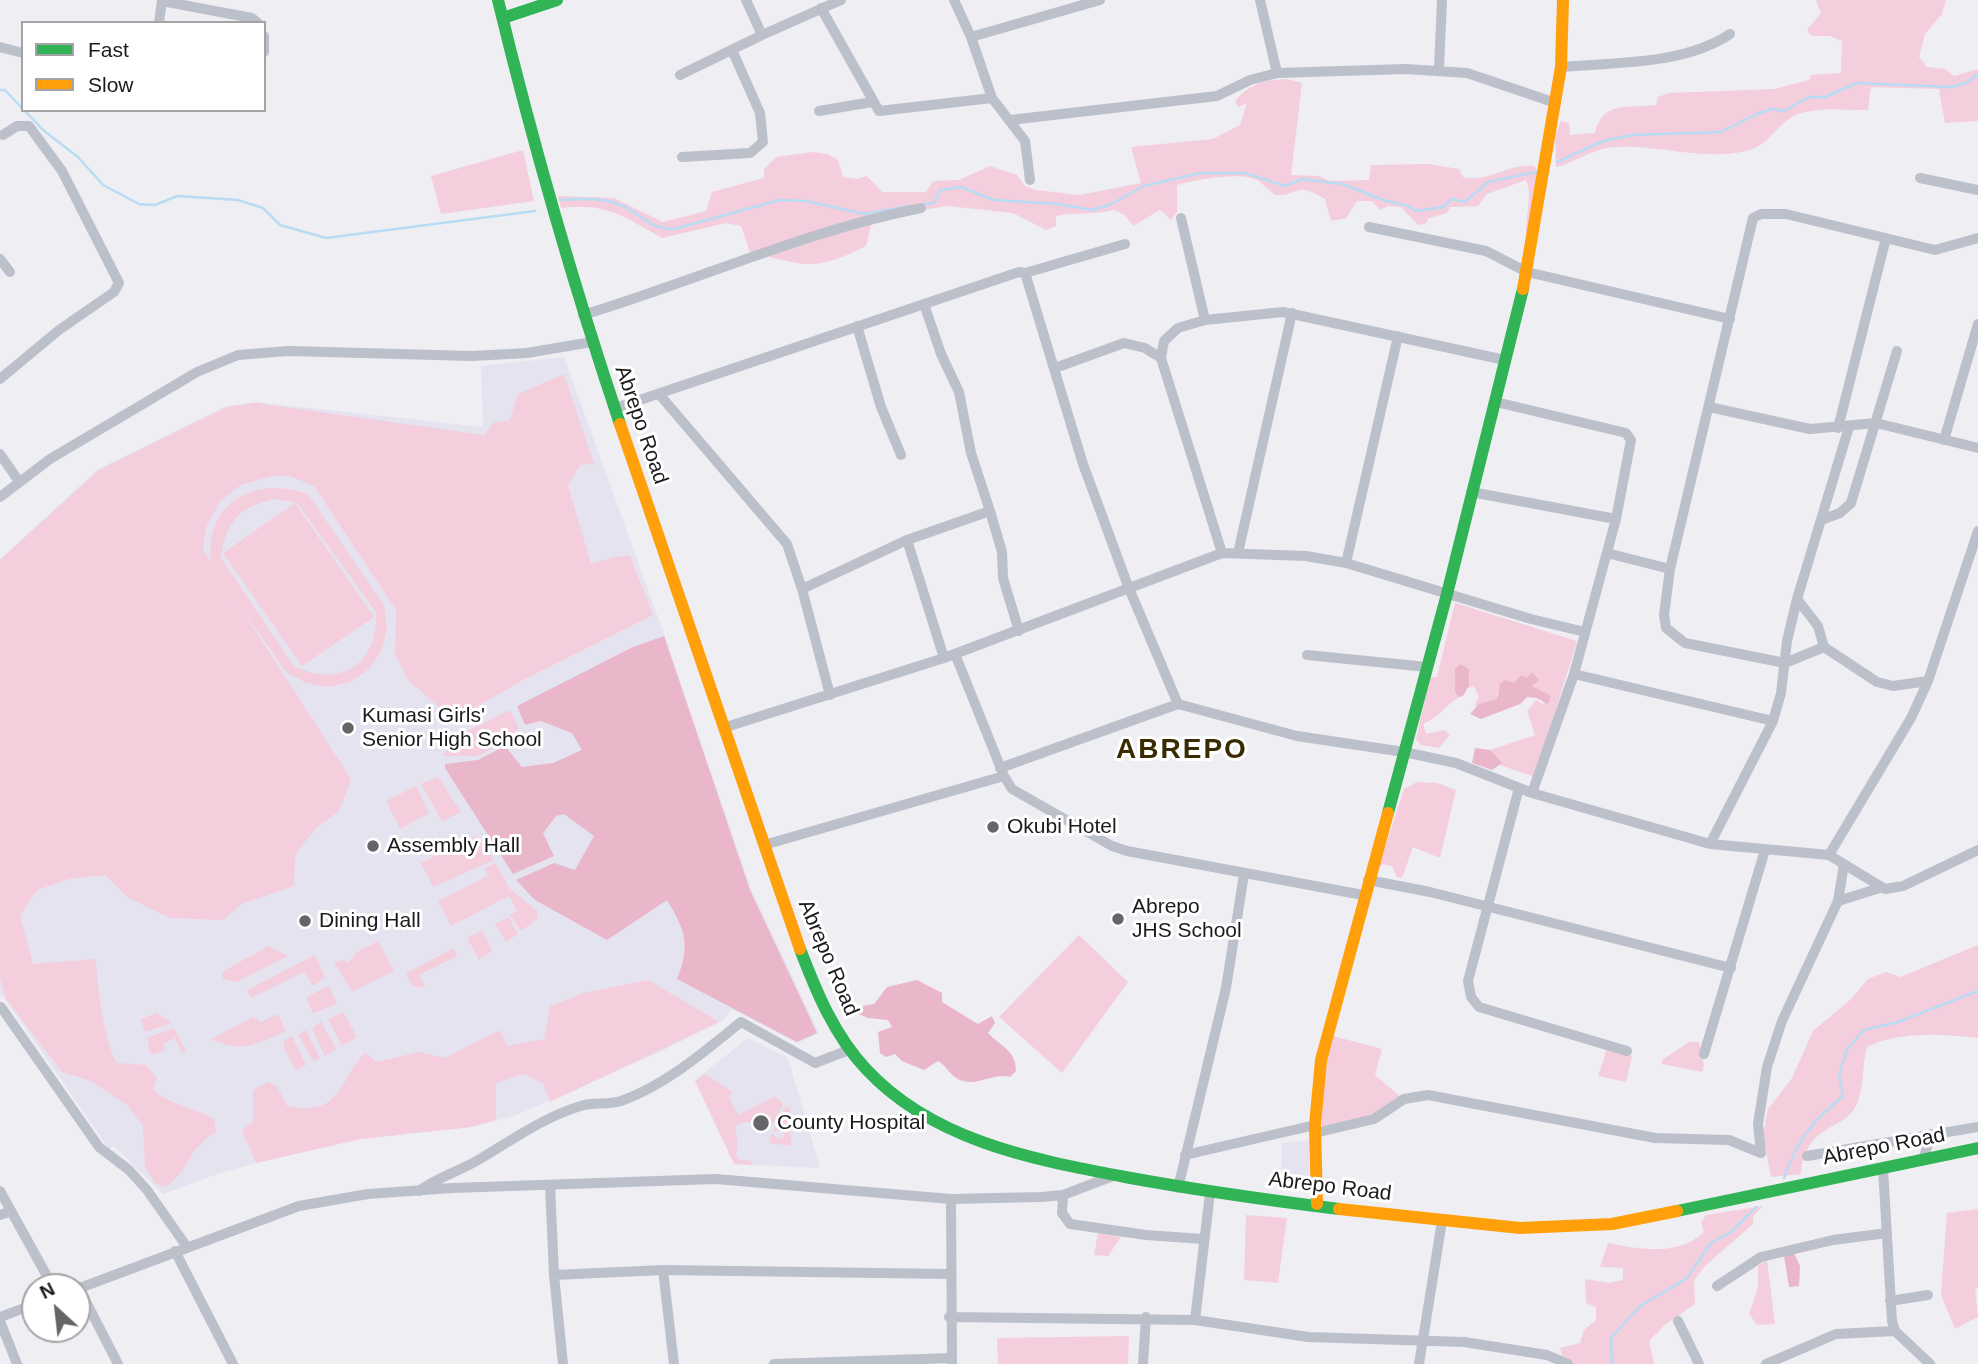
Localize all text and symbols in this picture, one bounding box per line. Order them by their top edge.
legend [21,21,266,112]
text: Fast [88,38,129,61]
text: Slow [88,73,134,96]
street label: Abrepo Road [609,362,673,488]
place label: Kumasi Girls' Senior High School [362,703,542,753]
marker: Kumasi Girls' Senior High School [340,720,356,736]
district label: ABREPO [1117,733,1247,767]
place label: Okubi Hotel [1007,814,1117,840]
marker: Okubi Hotel [985,819,1001,835]
place label: Assembly Hall [387,833,520,859]
marker: Assembly Hall [365,838,381,854]
place label: Abrepo JHS School [1132,894,1242,944]
street label: Abrepo Road [792,896,864,1020]
place label: Dining Hall [319,908,421,934]
marker: Abrepo JHS School [1110,911,1126,927]
marker: Dining Hall [297,913,313,929]
place label: County Hospital [777,1110,925,1136]
marker: County Hospital [751,1113,771,1133]
street label: Abrepo Road [1821,1123,1947,1171]
street label: Abrepo Road [1267,1167,1393,1207]
north arrow [21,1273,91,1343]
text: N [36,1278,58,1303]

